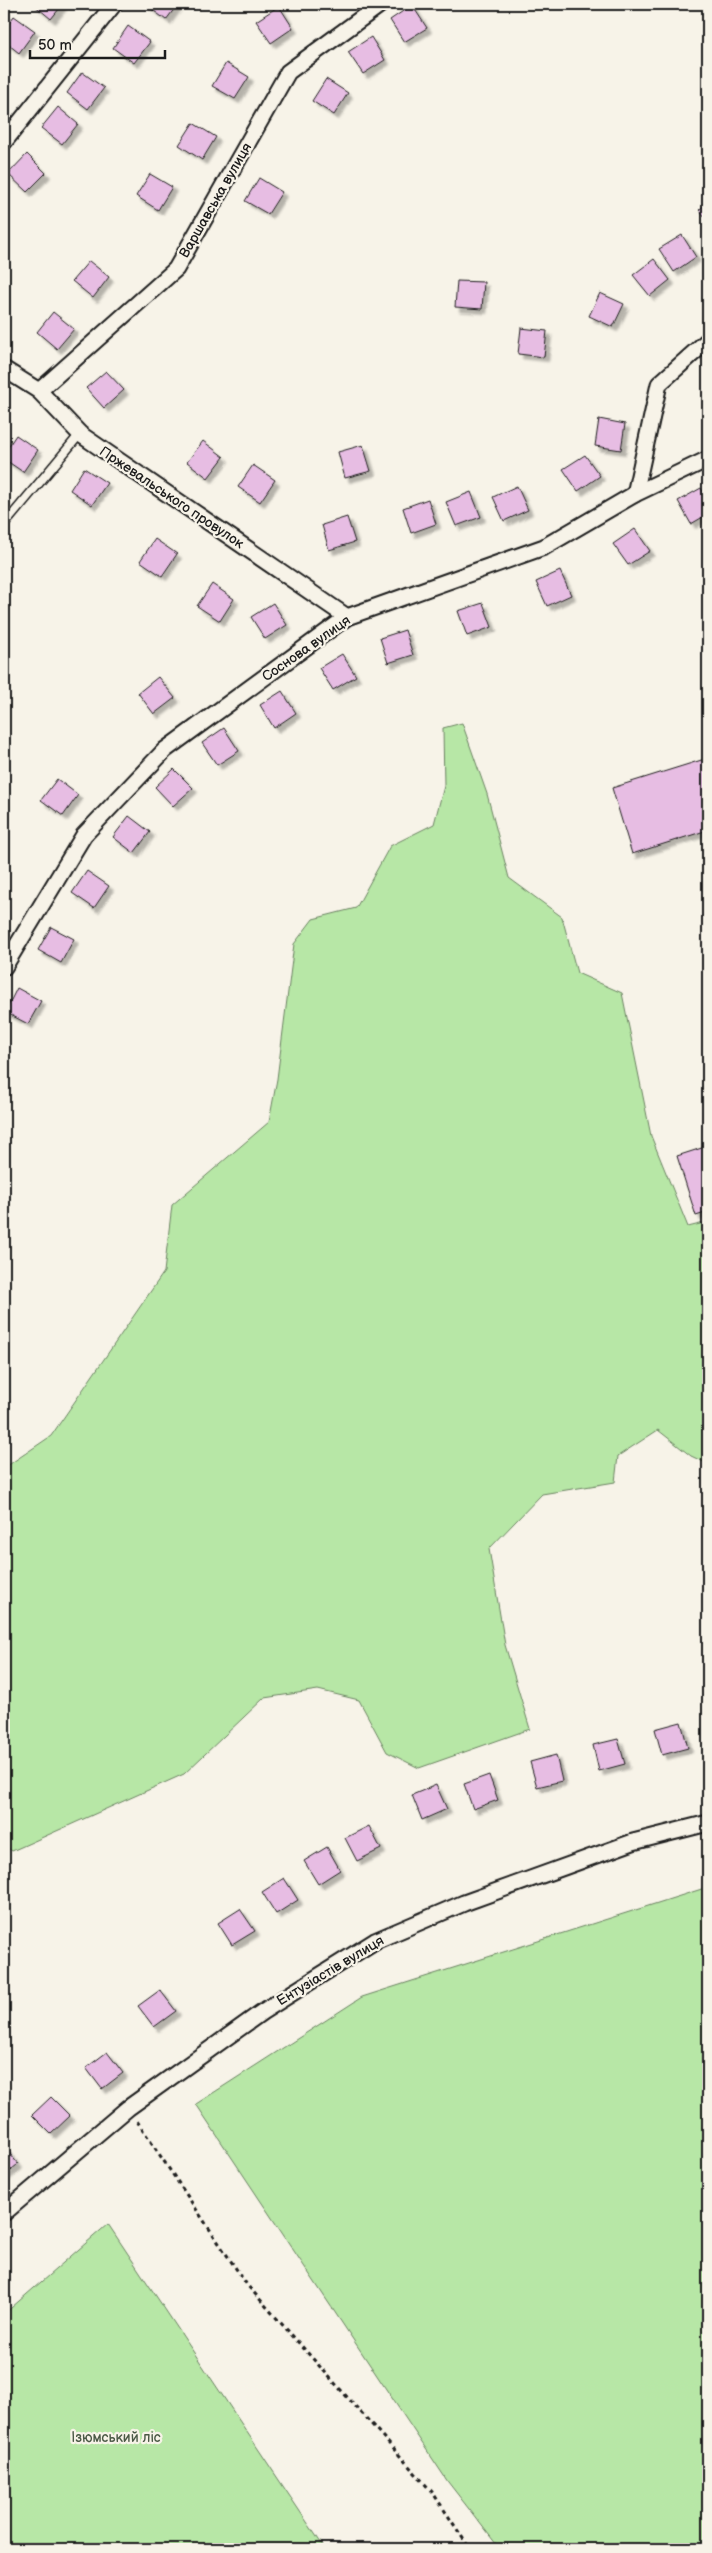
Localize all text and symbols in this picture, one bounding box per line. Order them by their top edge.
scale bar [30,28,165,60]
text: 50 m [38,36,72,55]
street label: Варшавська вулиця [176,139,255,261]
street label: Пржевальського провулок [96,443,248,552]
street label: Соснова вулиця [259,612,354,685]
street label: Ентузіастів вулиця [274,1932,387,2009]
park label: Ізюмський ліс [71,2429,161,2446]

